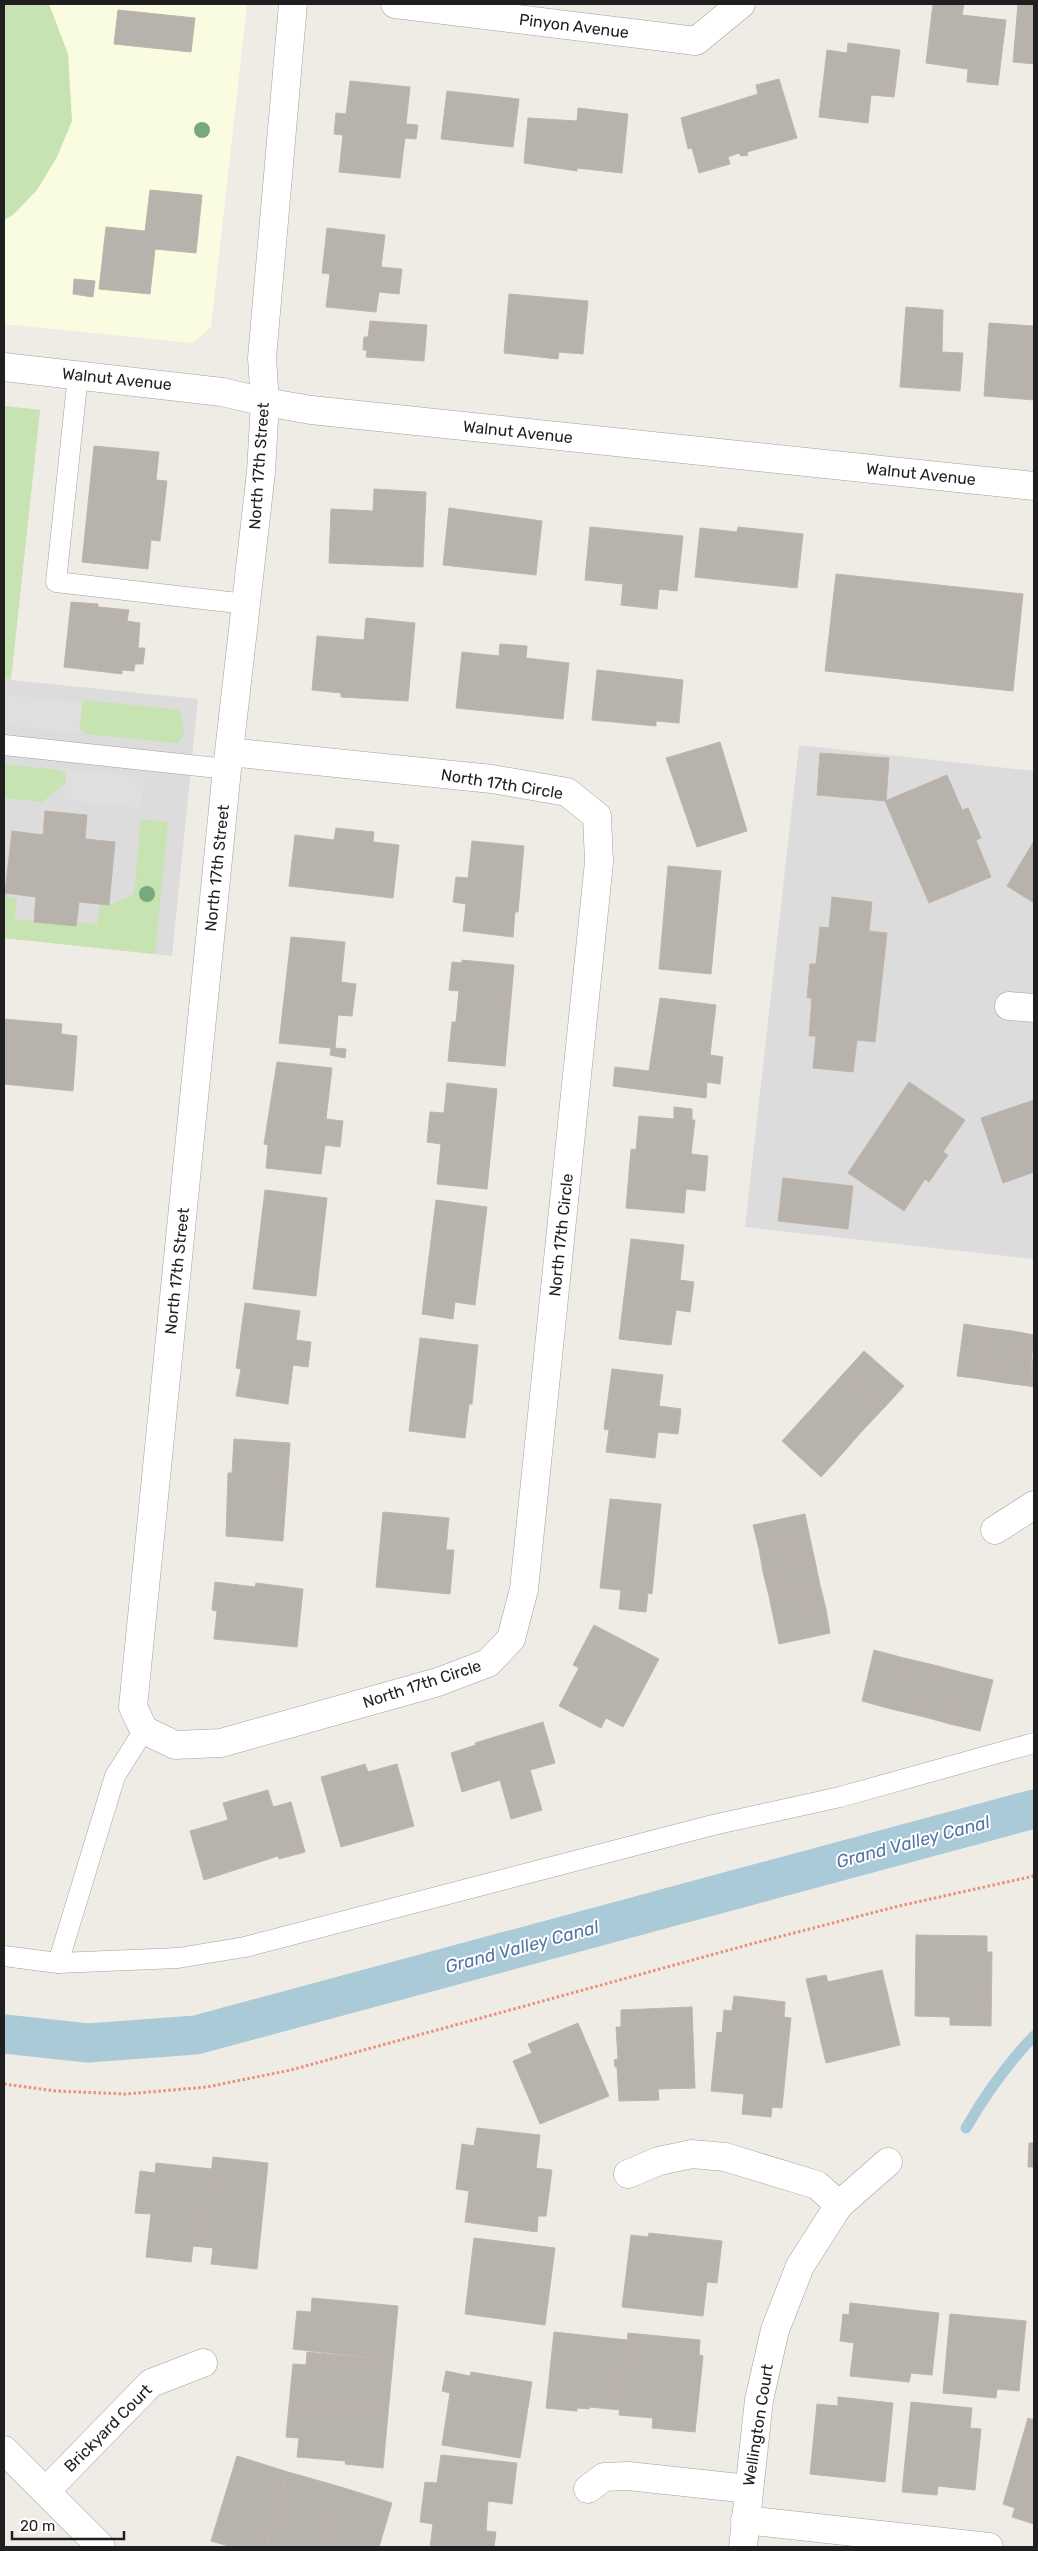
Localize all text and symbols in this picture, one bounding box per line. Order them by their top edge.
street label: Pinyon Avenue [518,10,630,42]
street label: Walnut Avenue [61,364,173,394]
street label: North 17th Street [245,402,273,530]
street label: Walnut Avenue [462,417,574,447]
street label: Walnut Avenue [865,459,977,489]
street label: North 17th Circle [440,765,564,803]
street label: North 17th Street [201,804,233,932]
street label: North 17th Circle [545,1173,577,1297]
street label: North 17th Street [161,1207,193,1335]
street label: North 17th Circle [360,1656,484,1712]
water label: Grand Valley Canal [834,1811,993,1873]
water label: Grand Valley Canal [443,1916,602,1978]
street label: Wellington Court [739,2363,777,2487]
street label: Brickyard Court [60,2380,156,2476]
scale bar [12,2508,125,2540]
text: 20 m [20,2517,55,2535]

